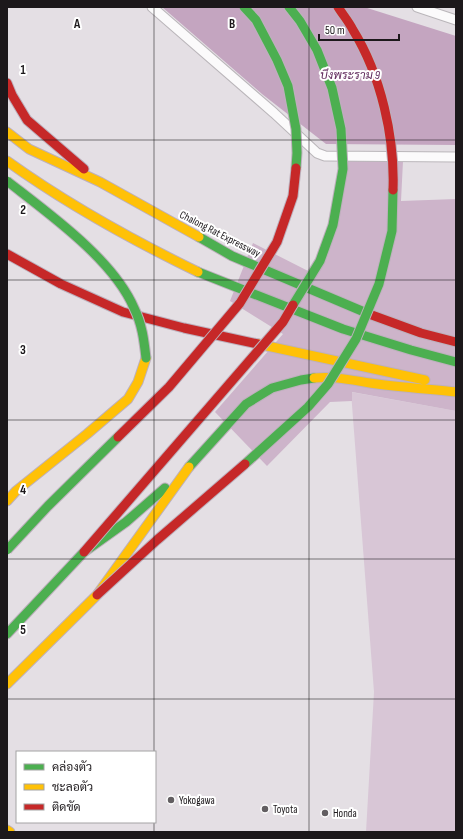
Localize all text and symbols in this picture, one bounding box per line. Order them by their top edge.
text: A [73,16,81,32]
text: B [229,16,235,32]
scale bar [319,16,399,42]
text: 50 m [325,23,345,38]
text: 1 [20,62,26,78]
water label: บึงพระราม 9 [320,68,381,83]
text: 2 [20,202,26,218]
street label: Chalong Rat Expressway [177,208,263,260]
text: 3 [20,342,26,358]
text: 4 [20,482,26,498]
text: 5 [20,622,26,638]
legend [16,751,156,823]
text: คล่องตัว [52,760,92,775]
text: ชะลอตัว [52,780,93,795]
place label: Yokogawa [179,794,215,807]
marker: Yokogawa [166,795,176,805]
text: ติดขัด [52,800,81,815]
place label: Toyota [273,803,297,816]
marker: Toyota [260,804,270,814]
place label: Honda [333,807,357,820]
marker: Honda [320,808,330,818]

